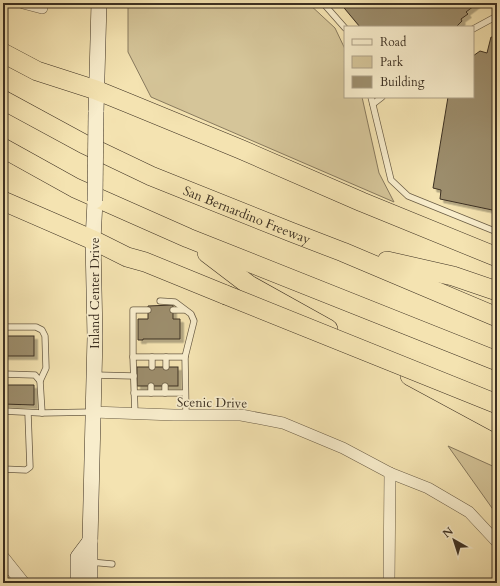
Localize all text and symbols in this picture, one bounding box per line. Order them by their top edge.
legend [344,26,474,98]
text: Road [380,34,407,50]
text: Park [380,54,404,70]
text: Building [380,74,425,90]
street label: San Bernardino Freeway [180,182,313,249]
street label: Inland Center Drive [86,237,104,349]
street label: Scenic Drive [177,393,247,413]
north arrow [434,520,474,560]
text: N [440,523,457,541]

